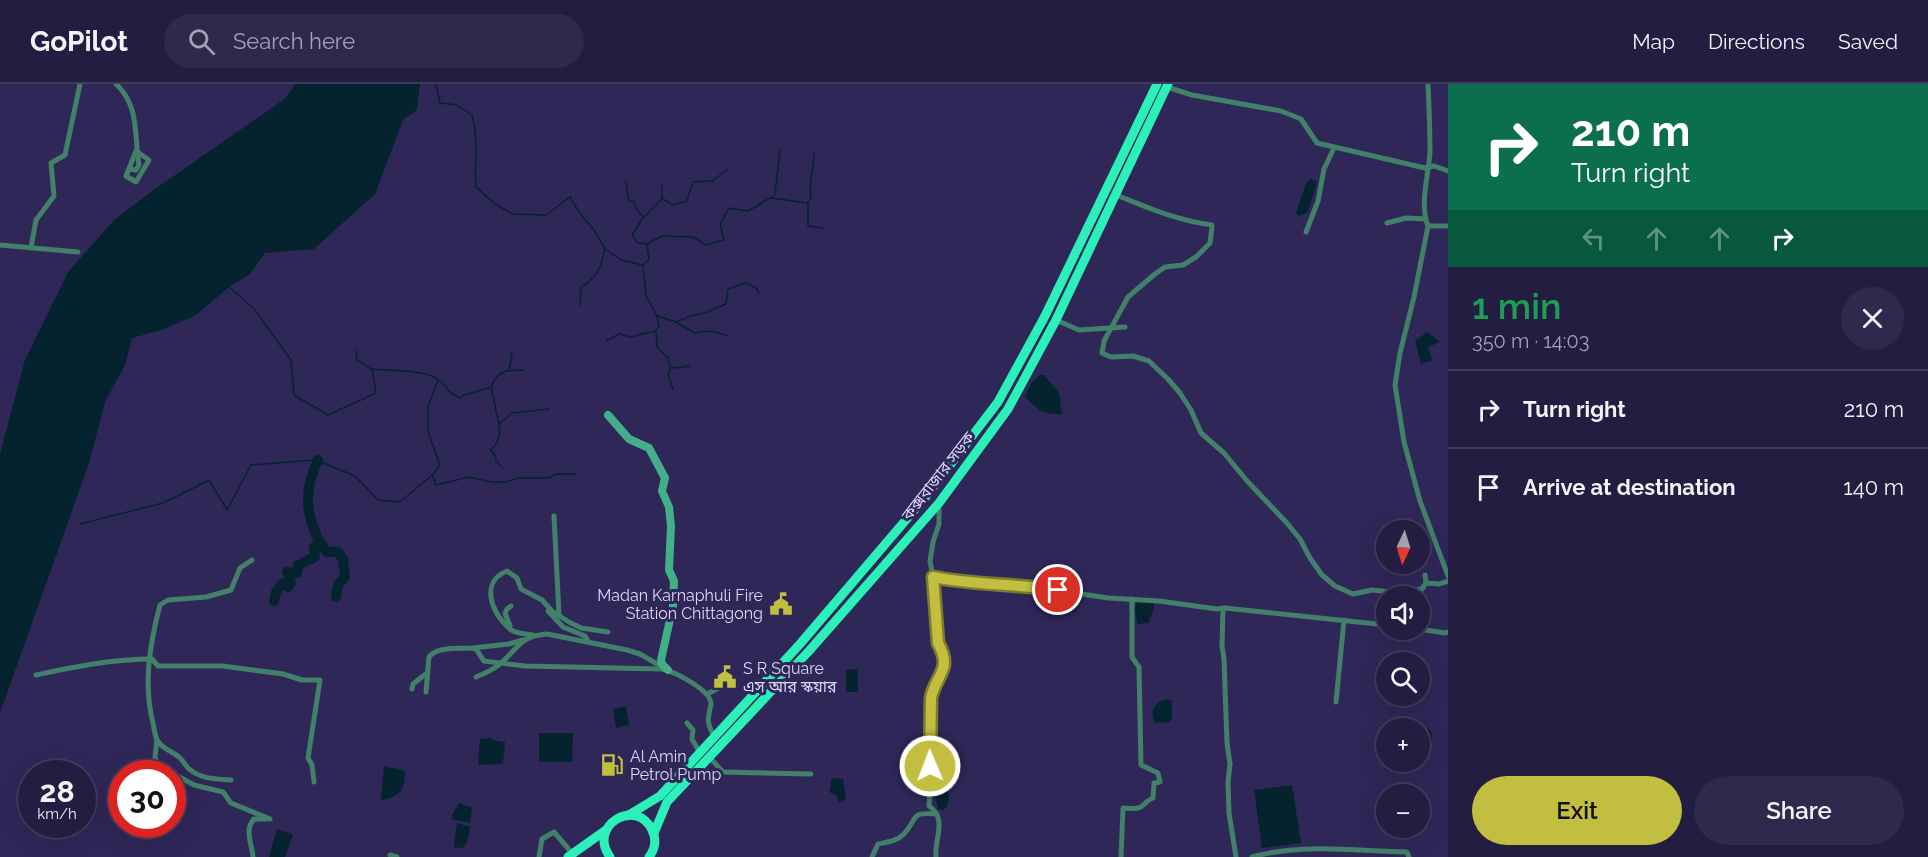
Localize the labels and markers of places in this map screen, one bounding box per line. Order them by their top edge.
pin [1032,564,1083,615]
place label: Madan Karnaphuli Fire Station Chittagong [597,586,763,623]
public building icon: Madan Karnaphuli Fire Station Chittagong [768,591,794,617]
place label: S R Square এস আর স্কয়ার [743,659,837,696]
public building icon: S R Square এস আর স্কয়ার [712,664,738,690]
place label: Al Amin Petrol Pump [630,747,721,784]
fuel station icon: Al Amin Petrol Pump [599,752,625,778]

